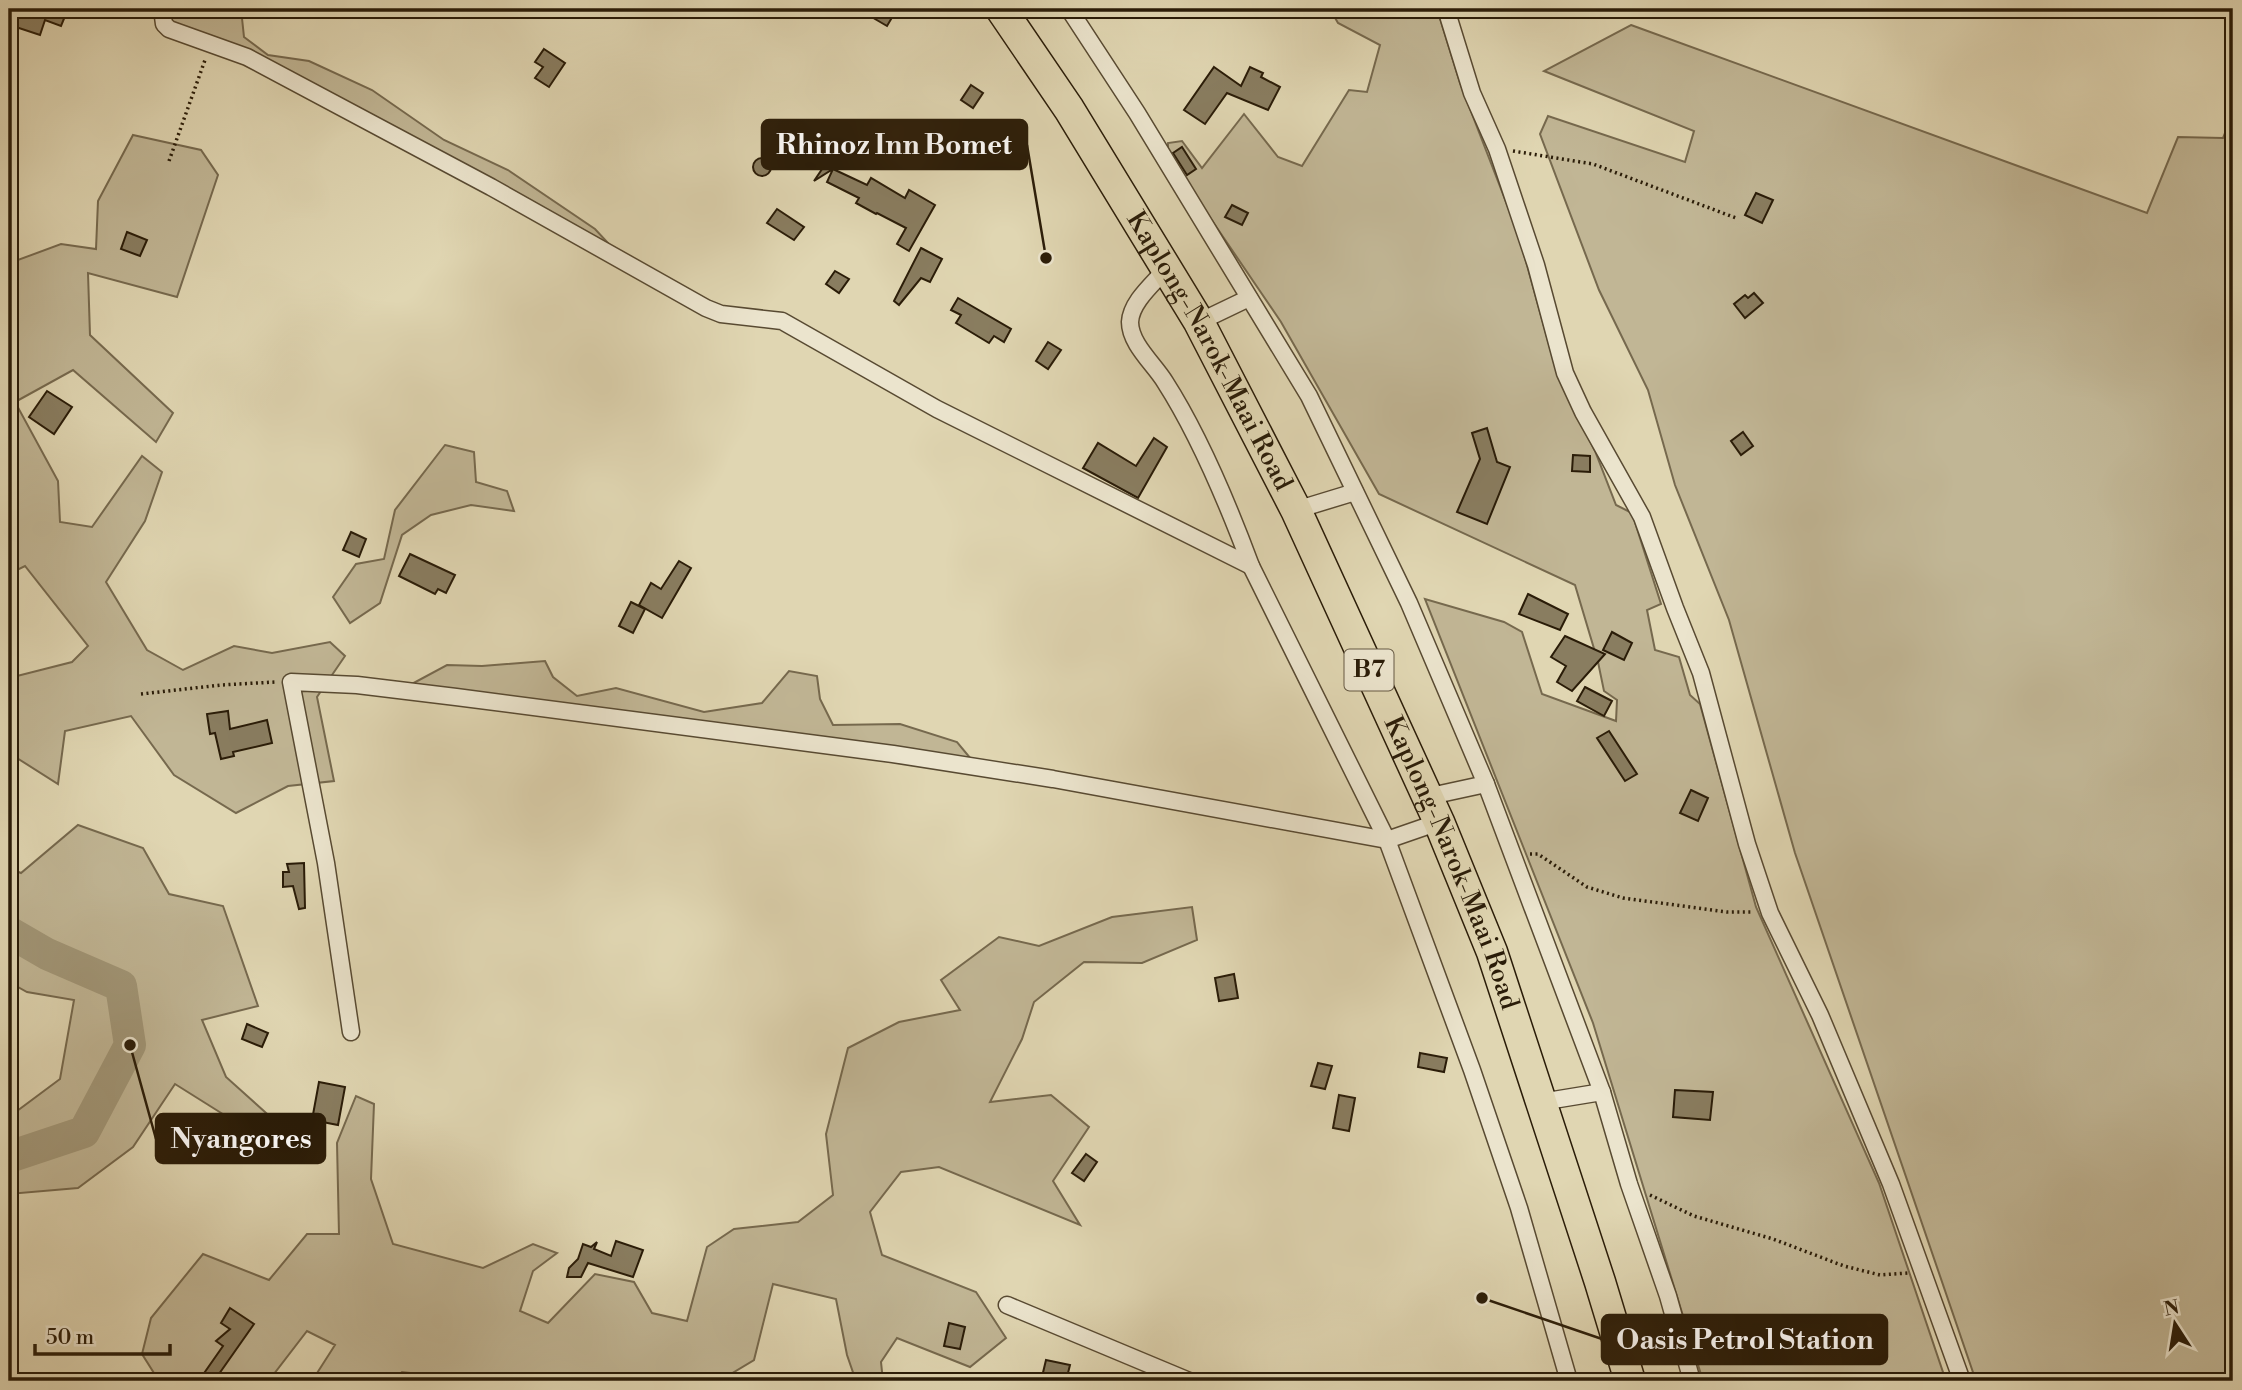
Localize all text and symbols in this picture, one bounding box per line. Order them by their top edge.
callout: Rhinoz Inn Bomet [762,120,1027,169]
text: Rhinoz Inn Bomet [776,128,1013,163]
street label: Kaplong-Narok-Maai Road [1119,206,1299,496]
road number: B7 [1344,650,1394,690]
street label: Kaplong-Narok-Maai Road [1377,711,1526,1014]
callout: Nyangores [156,1114,325,1163]
text: Nyangores [170,1122,312,1157]
north arrow [2140,1288,2210,1358]
text: N [2162,1295,2182,1322]
scale bar [35,1313,170,1357]
callout: Oasis Petrol Station [1602,1315,1887,1364]
text: Oasis Petrol Station [1616,1323,1874,1358]
text: 50 m [46,1325,94,1351]

